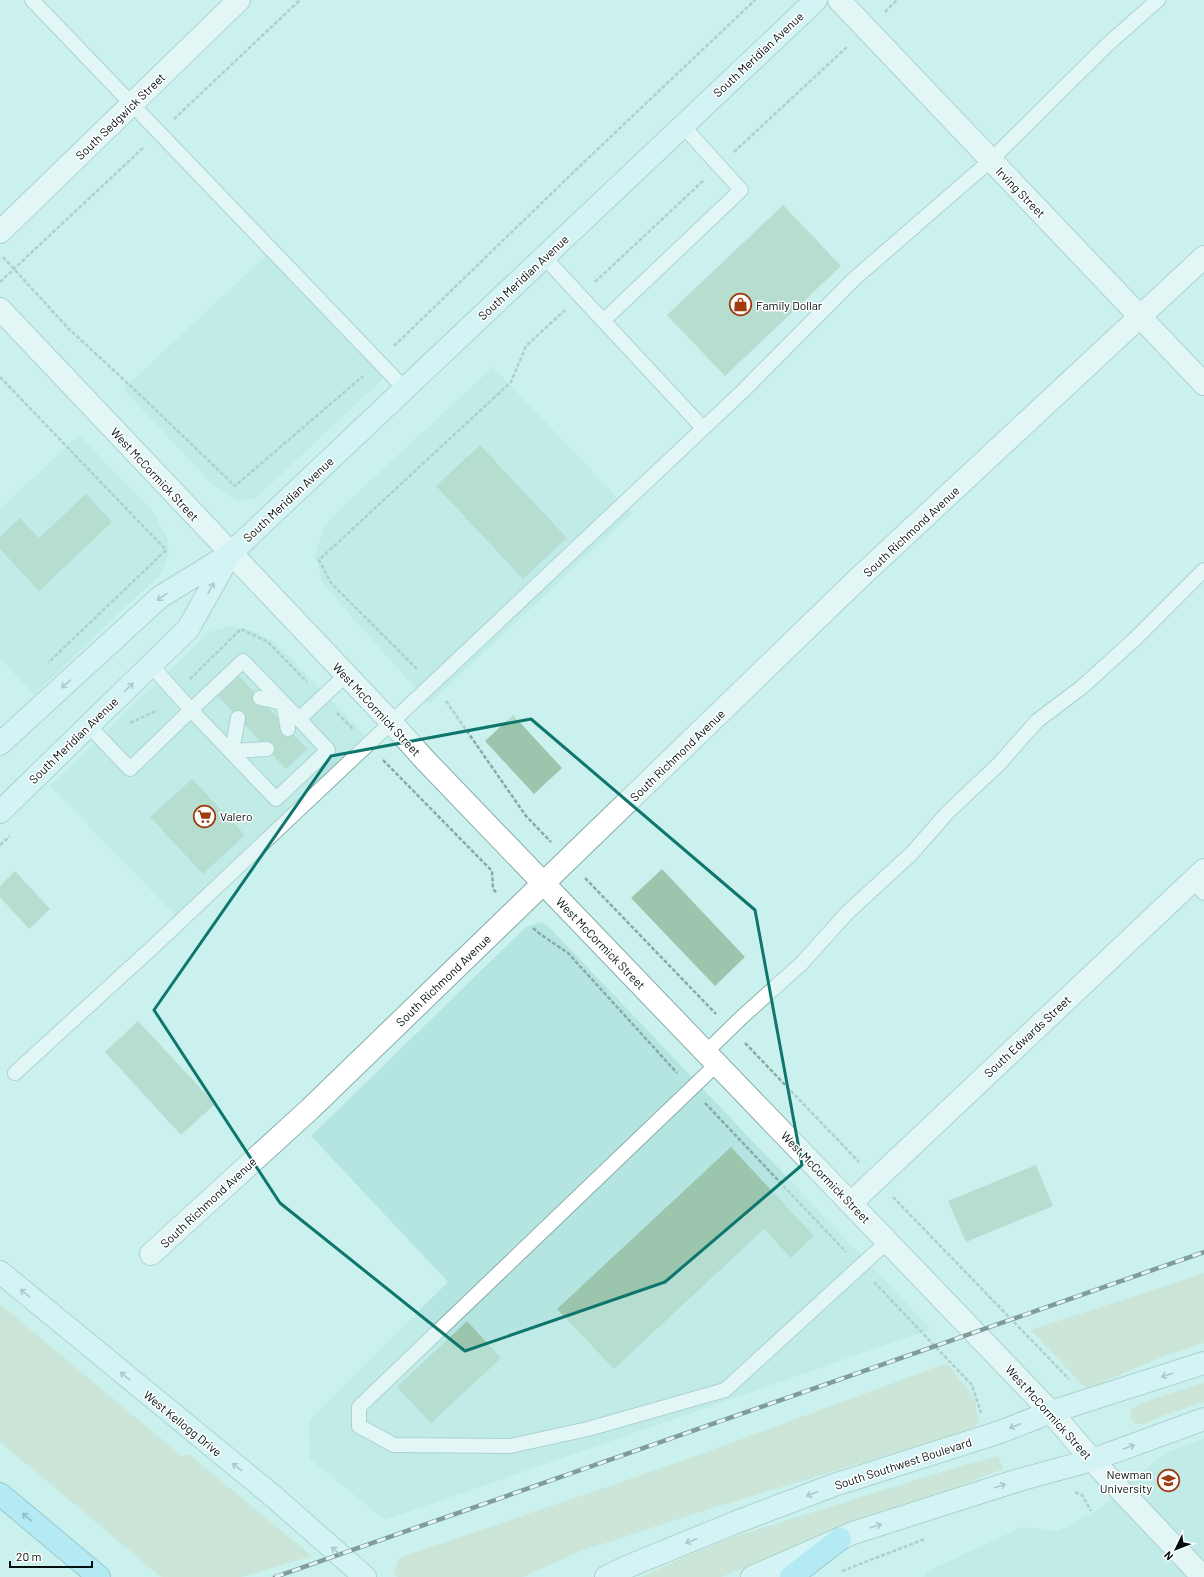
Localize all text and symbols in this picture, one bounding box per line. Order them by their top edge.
street label: South Meridian Avenue [710,9,806,99]
street label: South Sedgwick Street [72,70,168,162]
street label: Irving Street [994,164,1048,220]
street label: South Meridian Avenue [475,232,571,322]
shop icon: Family Dollar [728,292,754,318]
place label: Family Dollar [756,298,823,312]
street label: West McCormick Street [108,425,202,523]
street label: South Meridian Avenue [240,454,336,544]
street label: South Richmond Avenue [860,483,962,579]
one-way arrow [208,582,215,594]
one-way arrow [157,593,168,601]
street label: West McCormick Street [330,660,424,758]
one-way arrow [61,679,71,689]
one-way arrow [124,682,134,692]
street label: South Meridian Avenue [26,694,120,786]
street label: South Richmond Avenue [627,706,727,804]
supermarket icon: Valero [192,803,218,829]
place label: Valero [220,809,253,823]
street label: West McCormick Street [554,894,648,992]
street label: South Richmond Avenue [393,931,493,1029]
street label: South Edwards Street [981,992,1073,1080]
street label: West McCormick Street [779,1128,873,1226]
street label: South Richmond Avenue [157,1154,259,1250]
one-way arrow [20,1289,30,1298]
street label: West McCormick Street [1003,1362,1095,1462]
one-way arrow [120,1371,131,1380]
one-way arrow [1161,1371,1173,1379]
street label: West Kellogg Drive [141,1387,225,1459]
one-way arrow [1009,1422,1021,1430]
street label: South Southwest Boulevard [833,1434,973,1492]
one-way arrow [1122,1442,1134,1450]
one-way arrow [231,1462,242,1471]
place label: Newman University [1100,1467,1152,1495]
school or university icon: Newman University [1155,1468,1181,1494]
one-way arrow [993,1482,1006,1489]
one-way arrow [806,1490,818,1498]
one-way arrow [21,1512,32,1521]
one-way arrow [870,1522,883,1529]
north arrow [1156,1529,1196,1569]
one-way arrow [685,1537,697,1545]
scale bar [10,1543,92,1569]
one-way arrow [330,1547,341,1556]
text: 20 m [16,1549,42,1563]
text: N [1161,1549,1176,1563]

